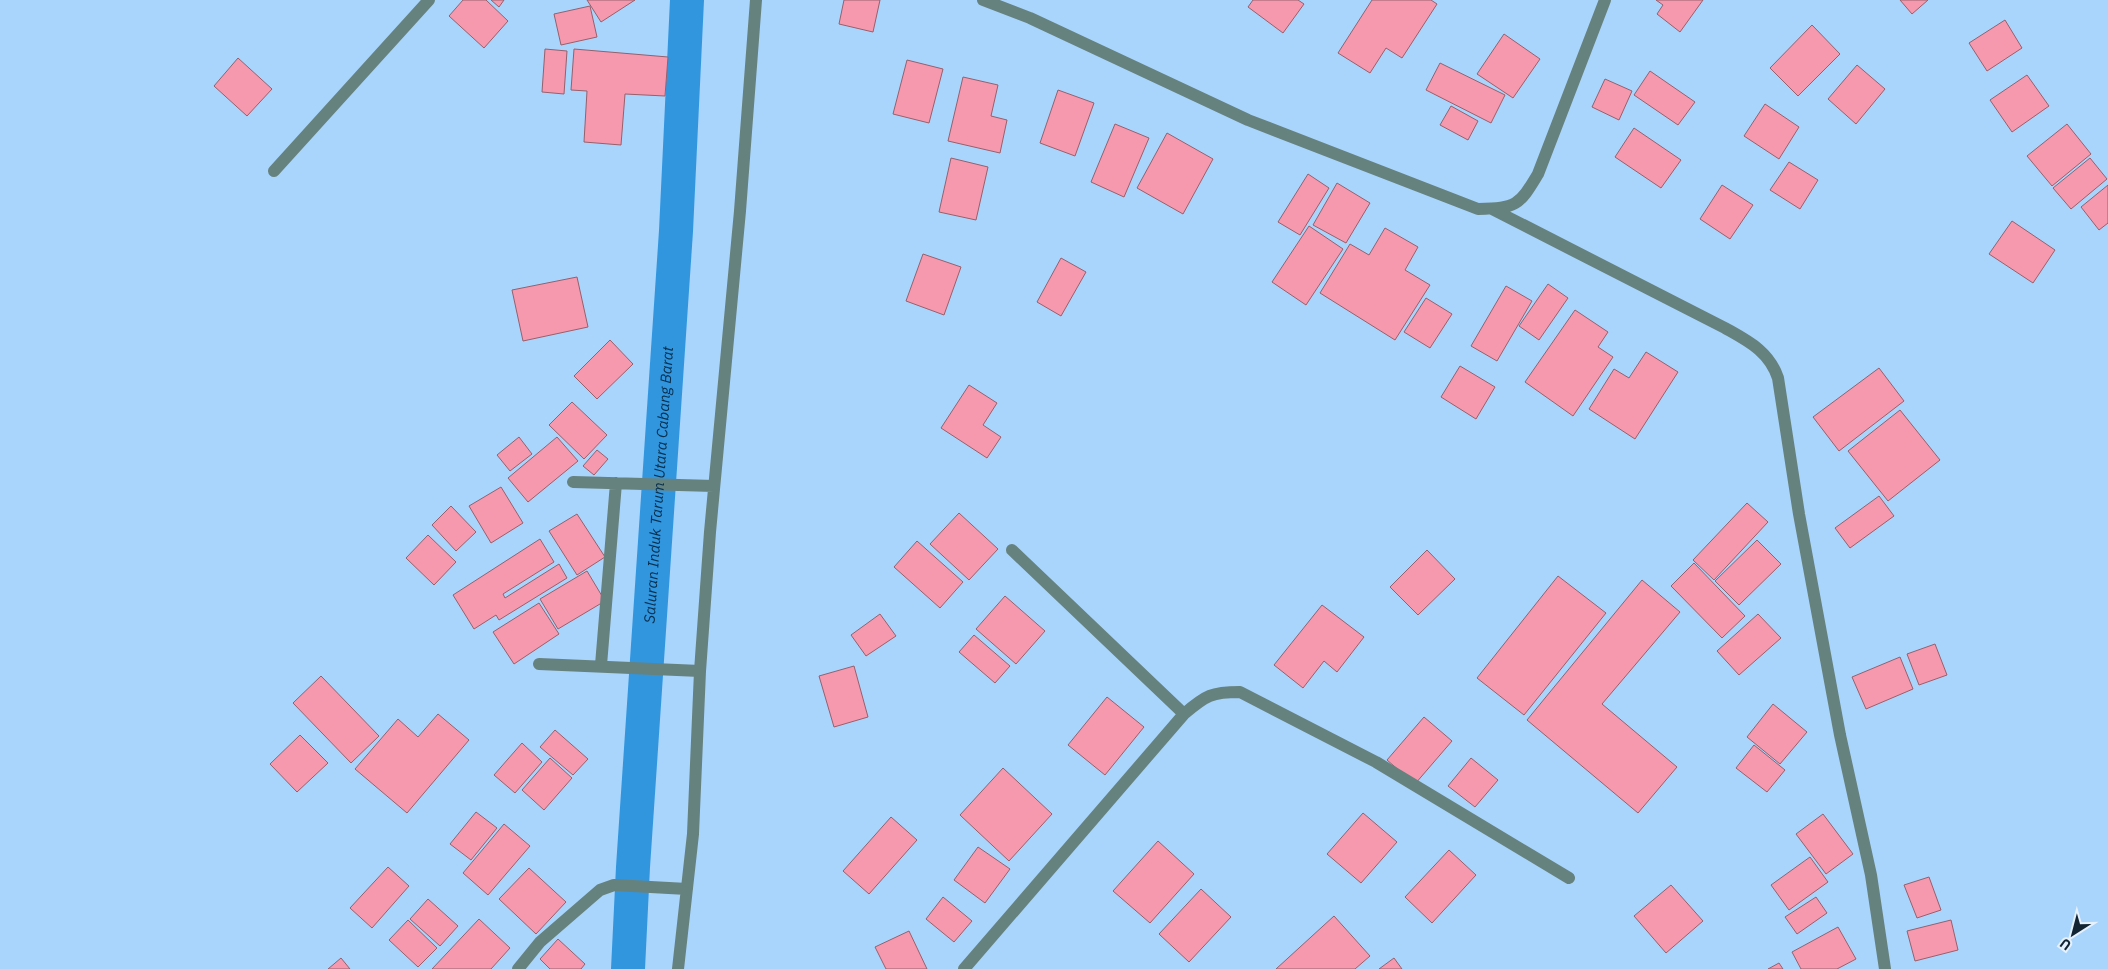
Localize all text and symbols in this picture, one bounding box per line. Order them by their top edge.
water label: Saluran Induk Tarum Utara Cabang Barat [639,345,677,624]
north arrow [2048,909,2098,959]
text: U [2056,934,2075,955]

